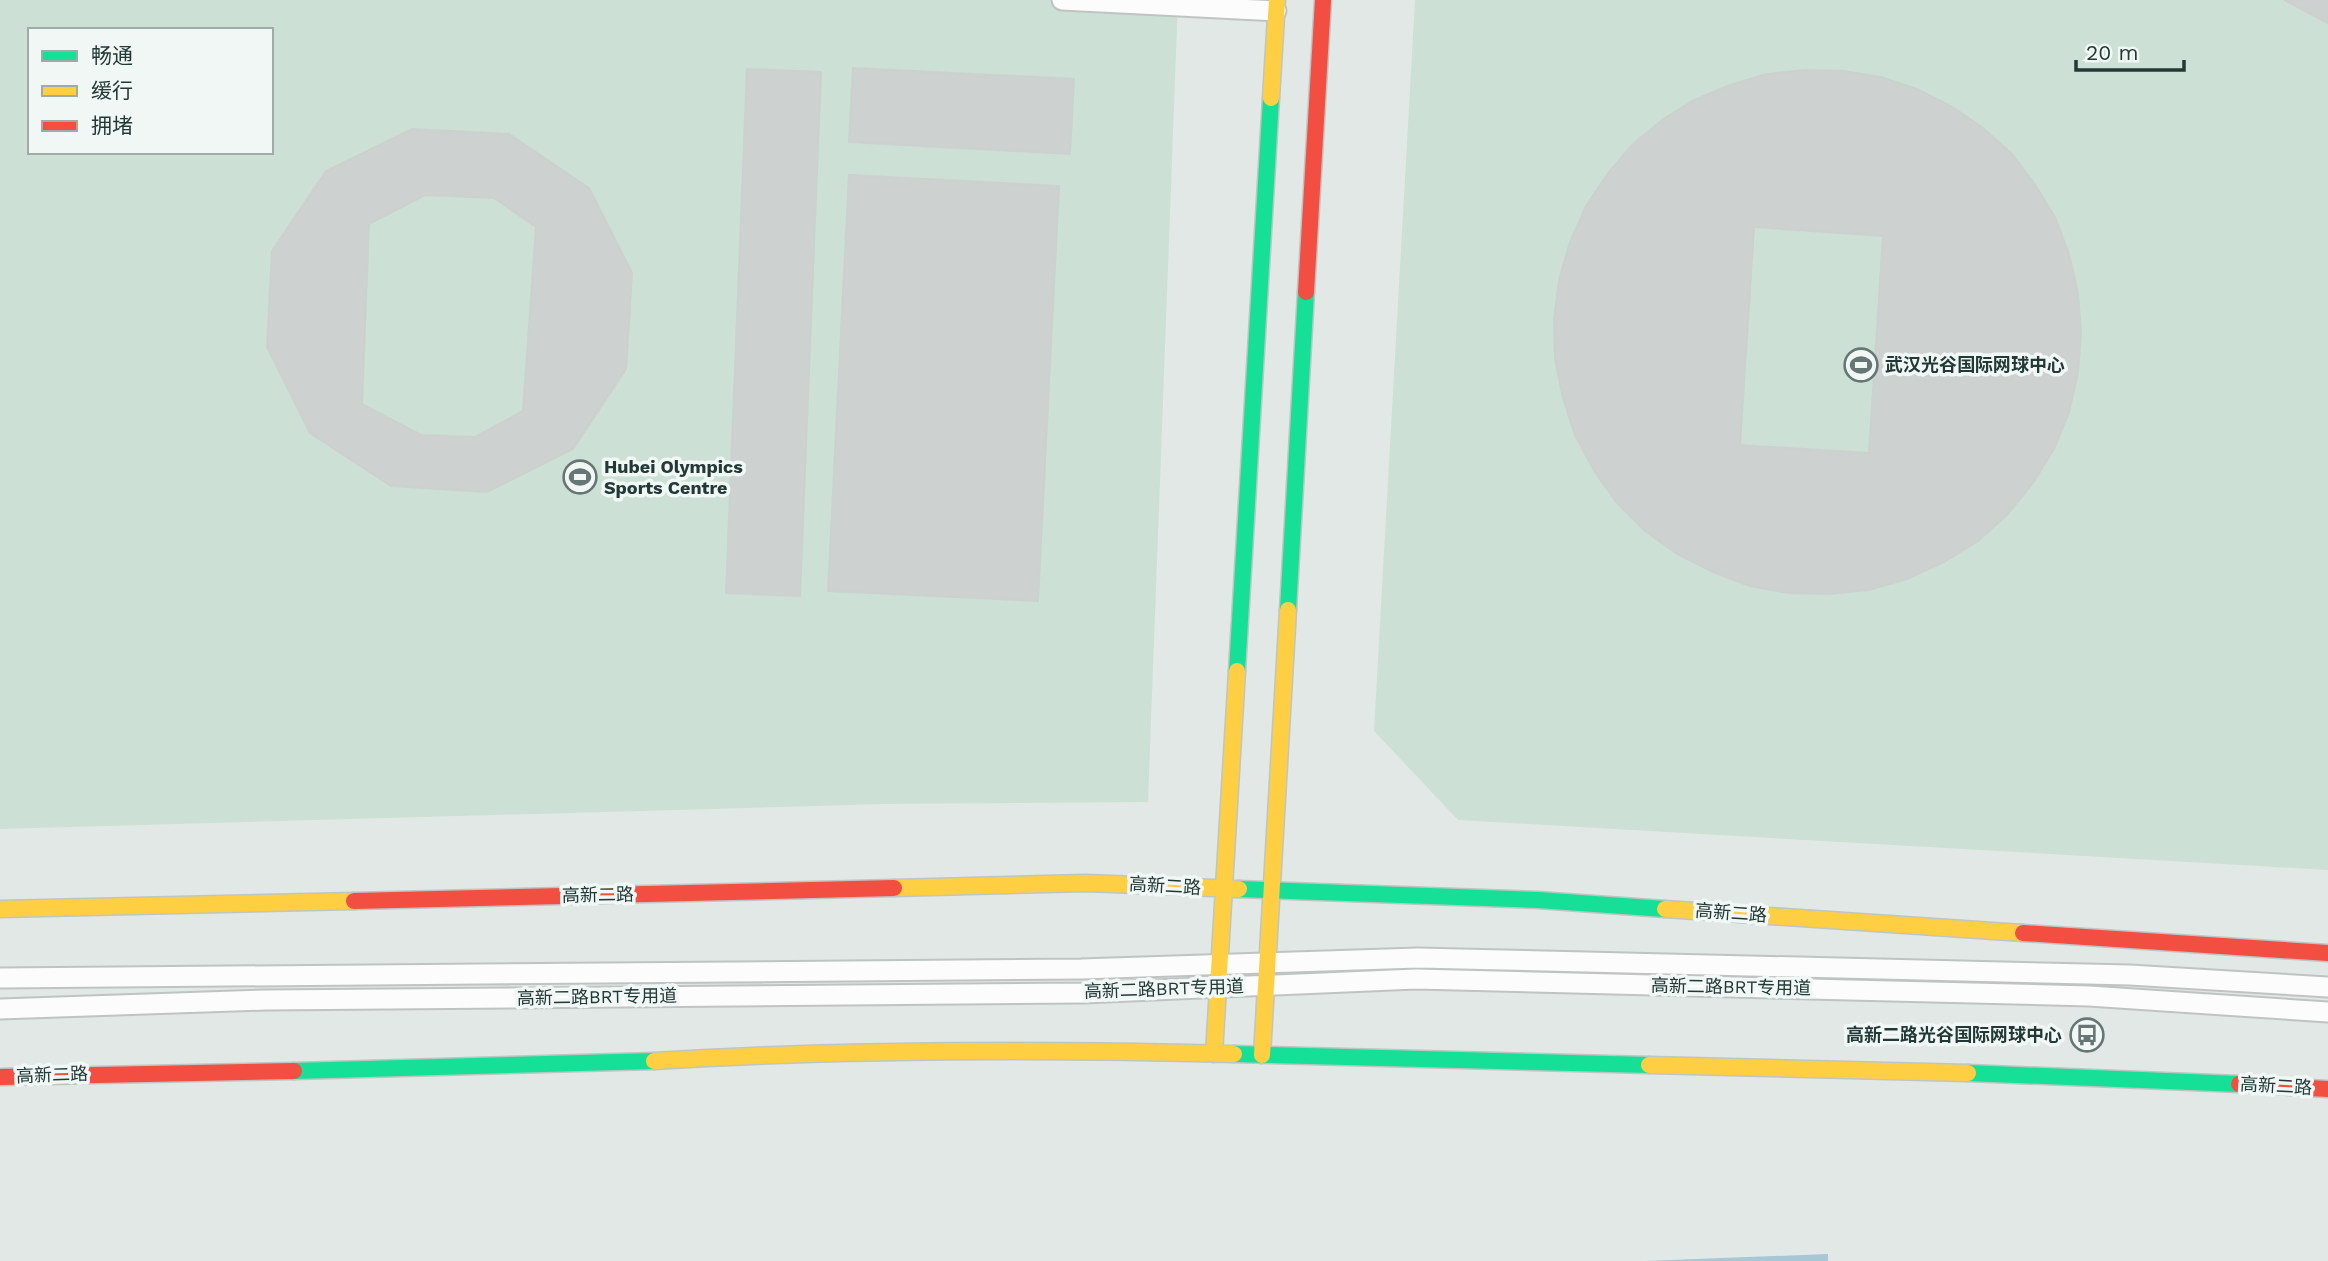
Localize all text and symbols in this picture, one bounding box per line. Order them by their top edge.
legend [28,28,273,154]
scale bar [2076,28,2184,72]
text: 20 m [2086,40,2138,65]
text: 畅通 [91,43,133,68]
text: 缓行 [91,78,133,103]
text: 拥堵 [91,113,133,138]
sports icon: 武汉光谷国际网球中心 [1842,346,1880,384]
place label: 武汉光谷国际网球中心 [1885,354,2065,375]
place label: Hubei Olympics Sports Centre [604,456,743,498]
sports icon: Hubei Olympics Sports Centre [561,458,599,496]
street label: 高新二路 [1129,873,1202,898]
street label: 高新二路 [562,883,634,906]
street label: 高新二路 [1694,900,1768,925]
street label: 高新二路BRT专用道 [1084,975,1244,1002]
street label: 高新二路BRT专用道 [1651,975,1811,998]
street label: 高新二路BRT专用道 [517,985,677,1008]
bus stop icon: 高新二路光谷国际网球中心 [2068,1016,2106,1054]
place label: 高新二路光谷国际网球中心 [1846,1024,2062,1045]
street label: 高新二路 [16,1063,88,1086]
street label: 高新二路 [2240,1073,2313,1098]

